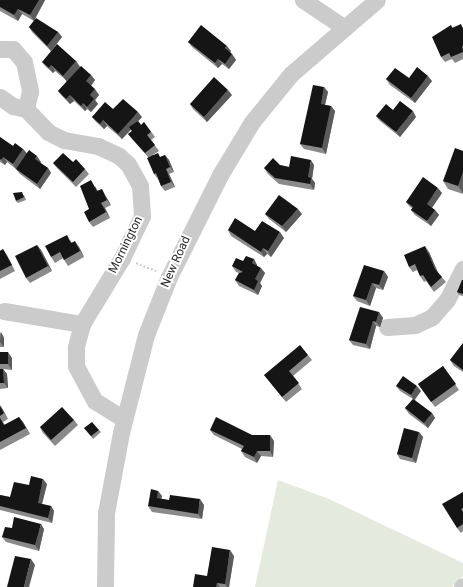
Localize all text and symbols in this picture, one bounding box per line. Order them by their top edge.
street label: Mornington [106,214,146,276]
street label: New Road [158,234,194,290]

